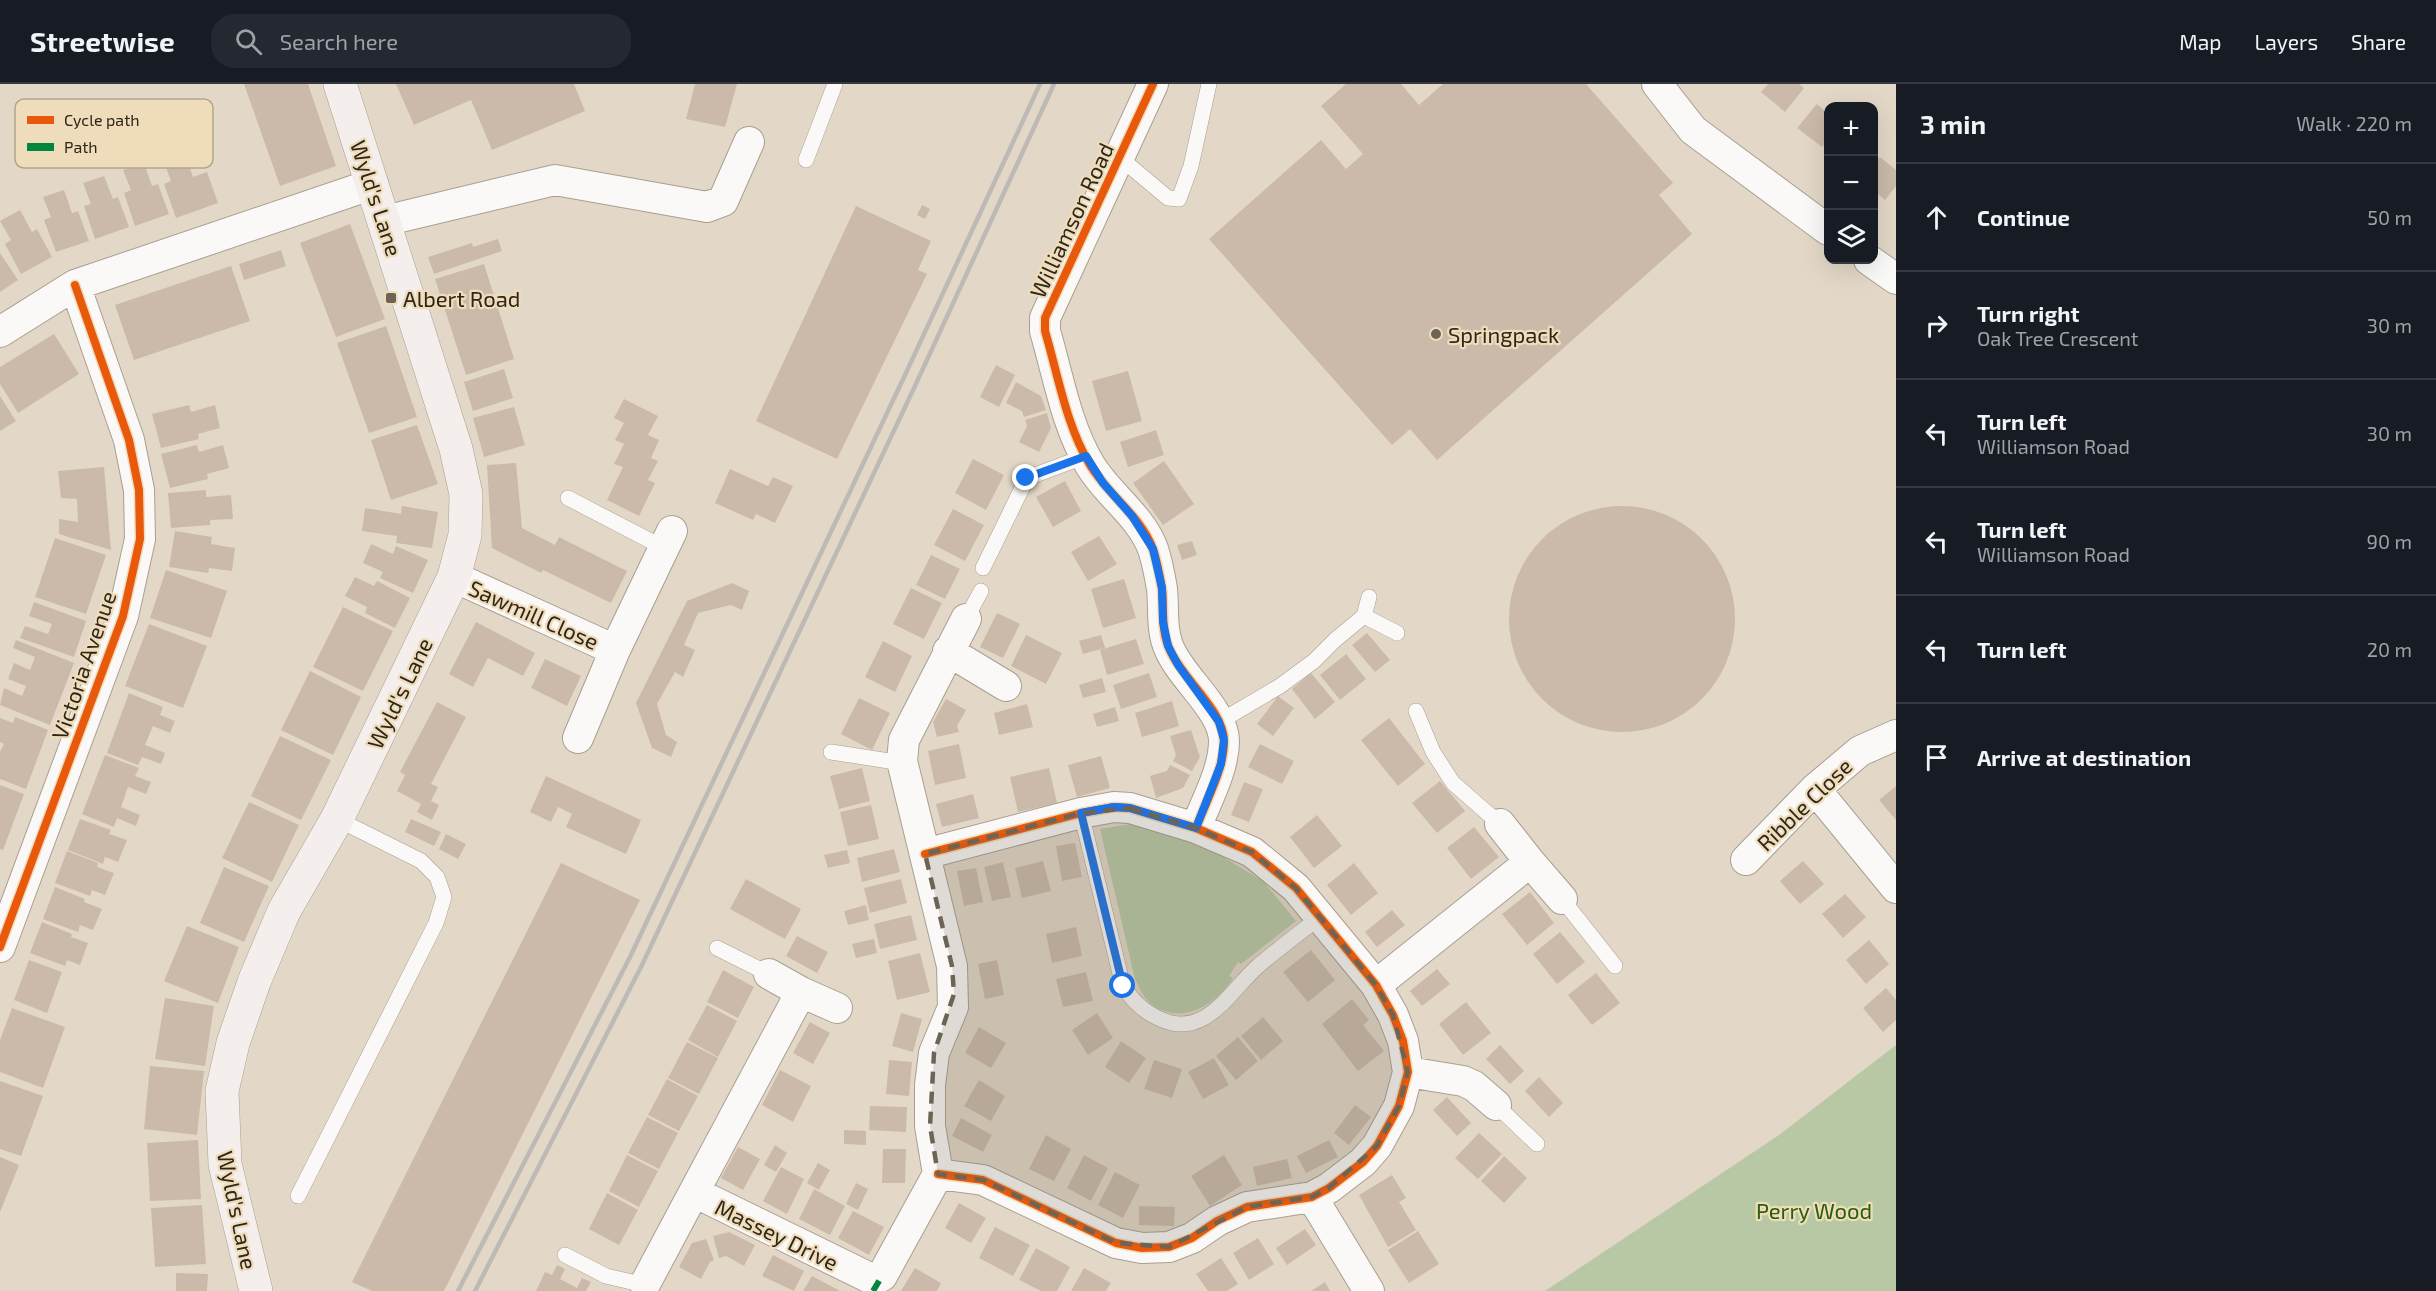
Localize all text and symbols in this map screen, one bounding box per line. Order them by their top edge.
search box [211,14,631,68]
text: Streetwise [30,24,175,58]
icon: search [232,25,265,58]
text: Search here [280,28,398,54]
text: Map [2179,29,2221,54]
text: Layers [2254,29,2318,54]
text: Share [2351,29,2406,54]
legend [15,99,213,168]
map controls [1824,102,1878,264]
button: + [1824,102,1878,156]
text: 3 min [1920,108,1986,139]
text: Cycle path [64,110,140,129]
text: Walk · 220 m [2296,111,2412,135]
text: Path [64,137,98,156]
street label: Wyld's Lane [346,137,408,259]
street label: Williamson Road [1024,138,1118,302]
button: − [1824,156,1878,210]
icon: ahead [1920,201,1953,234]
text: Continue [1977,204,2070,230]
text: 50 m [2367,205,2412,229]
button: layers [1824,210,1878,264]
place label: Albert Road [403,285,520,311]
marker: Albert Road [384,291,398,305]
text: Turn right [1977,300,2079,326]
icon: right [1920,309,1953,342]
text: 30 m [2367,313,2412,337]
place label: Springpack [1448,321,1559,347]
text: Oak Tree Crescent [1977,326,2138,350]
marker: Springpack [1429,327,1443,341]
text: Turn left [1977,408,2066,434]
icon: left [1920,417,1953,450]
text: 30 m [2367,421,2412,445]
text: Williamson Road [1977,434,2130,458]
route end [1012,464,1038,490]
text: Turn left [1977,516,2066,542]
icon: left [1920,525,1953,558]
text: 90 m [2367,529,2412,553]
text: Williamson Road [1977,542,2130,566]
street label: Sawmill Close [465,574,603,654]
street label: Victoria Avenue [45,588,121,742]
street label: Wyld's Lane [361,633,437,753]
icon: left [1920,633,1953,666]
text: Turn left [1977,636,2066,662]
text: 20 m [2367,637,2412,661]
icon: arrive [1920,741,1953,774]
text: Arrive at destination [1977,744,2191,770]
street label: Ribble Close [1751,752,1857,856]
route start [1109,972,1135,998]
street label: Wyld's Lane [213,1148,263,1272]
street label: Massey Drive [711,1193,843,1275]
park label: Perry Wood [1756,1197,1872,1223]

